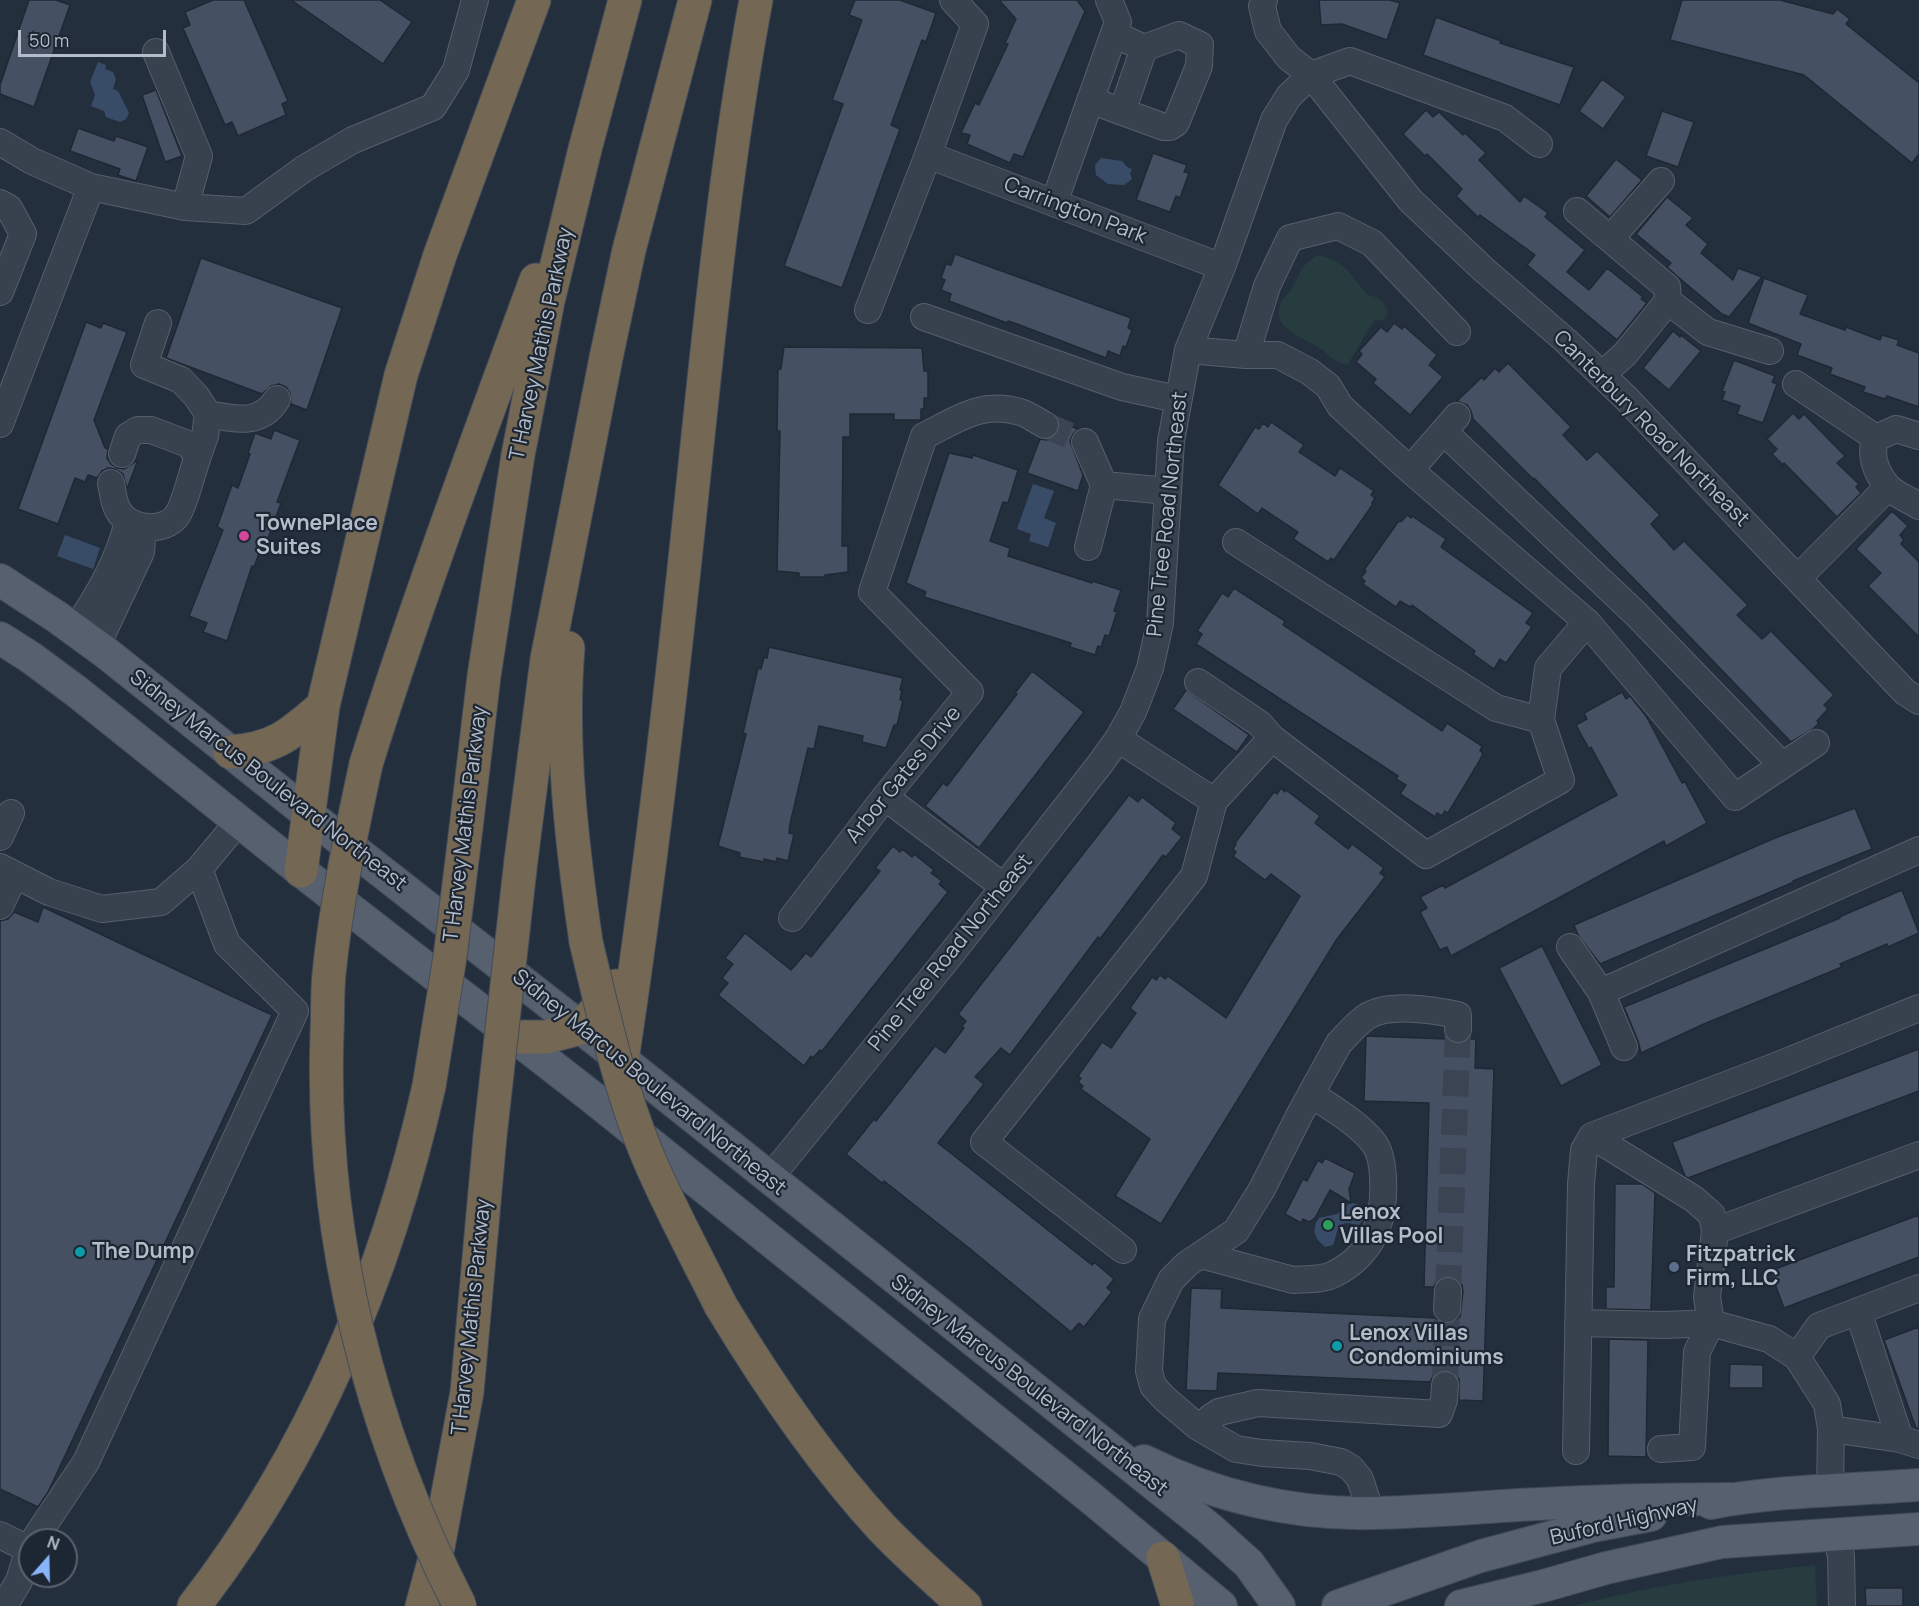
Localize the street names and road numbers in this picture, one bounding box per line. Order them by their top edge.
street label: Carrington Park [1000,172,1150,250]
street label: T Harvey Mathis Parkway [505,225,579,463]
street label: Canterbury Road Northeast [1548,326,1754,532]
street label: Pine Tree Road Northeast [1143,390,1193,638]
street label: Sidney Marcus Boulevard Northeast [124,665,412,897]
street label: Arbor Gates Drive [841,702,967,848]
street label: T Harvey Mathis Parkway [439,704,493,944]
street label: Pine Tree Road Northeast [864,849,1038,1057]
street label: Sidney Marcus Boulevard Northeast [507,965,791,1201]
street label: T Harvey Mathis Parkway [447,1197,497,1437]
street label: Sidney Marcus Boulevard Northeast [885,1270,1173,1502]
street label: Buford Highway [1548,1493,1700,1551]

